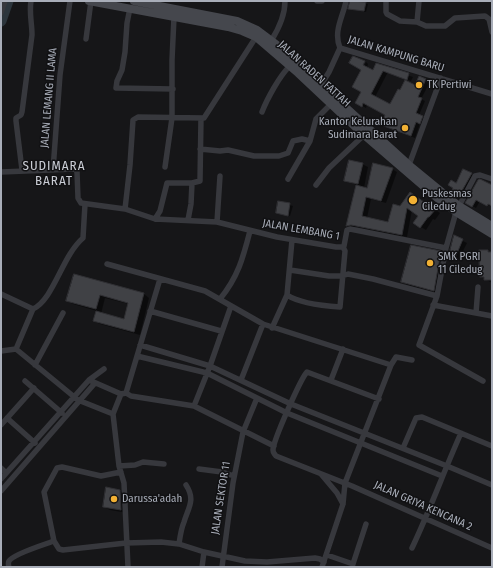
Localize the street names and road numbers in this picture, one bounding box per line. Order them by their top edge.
street label: JALAN KAMPUNG BARU [346,33,446,75]
street label: JALAN RADEN FATTAH [275,38,353,110]
street label: JALAN LEMANG II LAMA [38,47,60,149]
street label: JALAN LEMBANG 1 [261,217,341,243]
street label: JALAN SEKTOR 11 [209,461,233,535]
street label: JALAN GRIYA KENCANA 2 [372,478,474,534]

